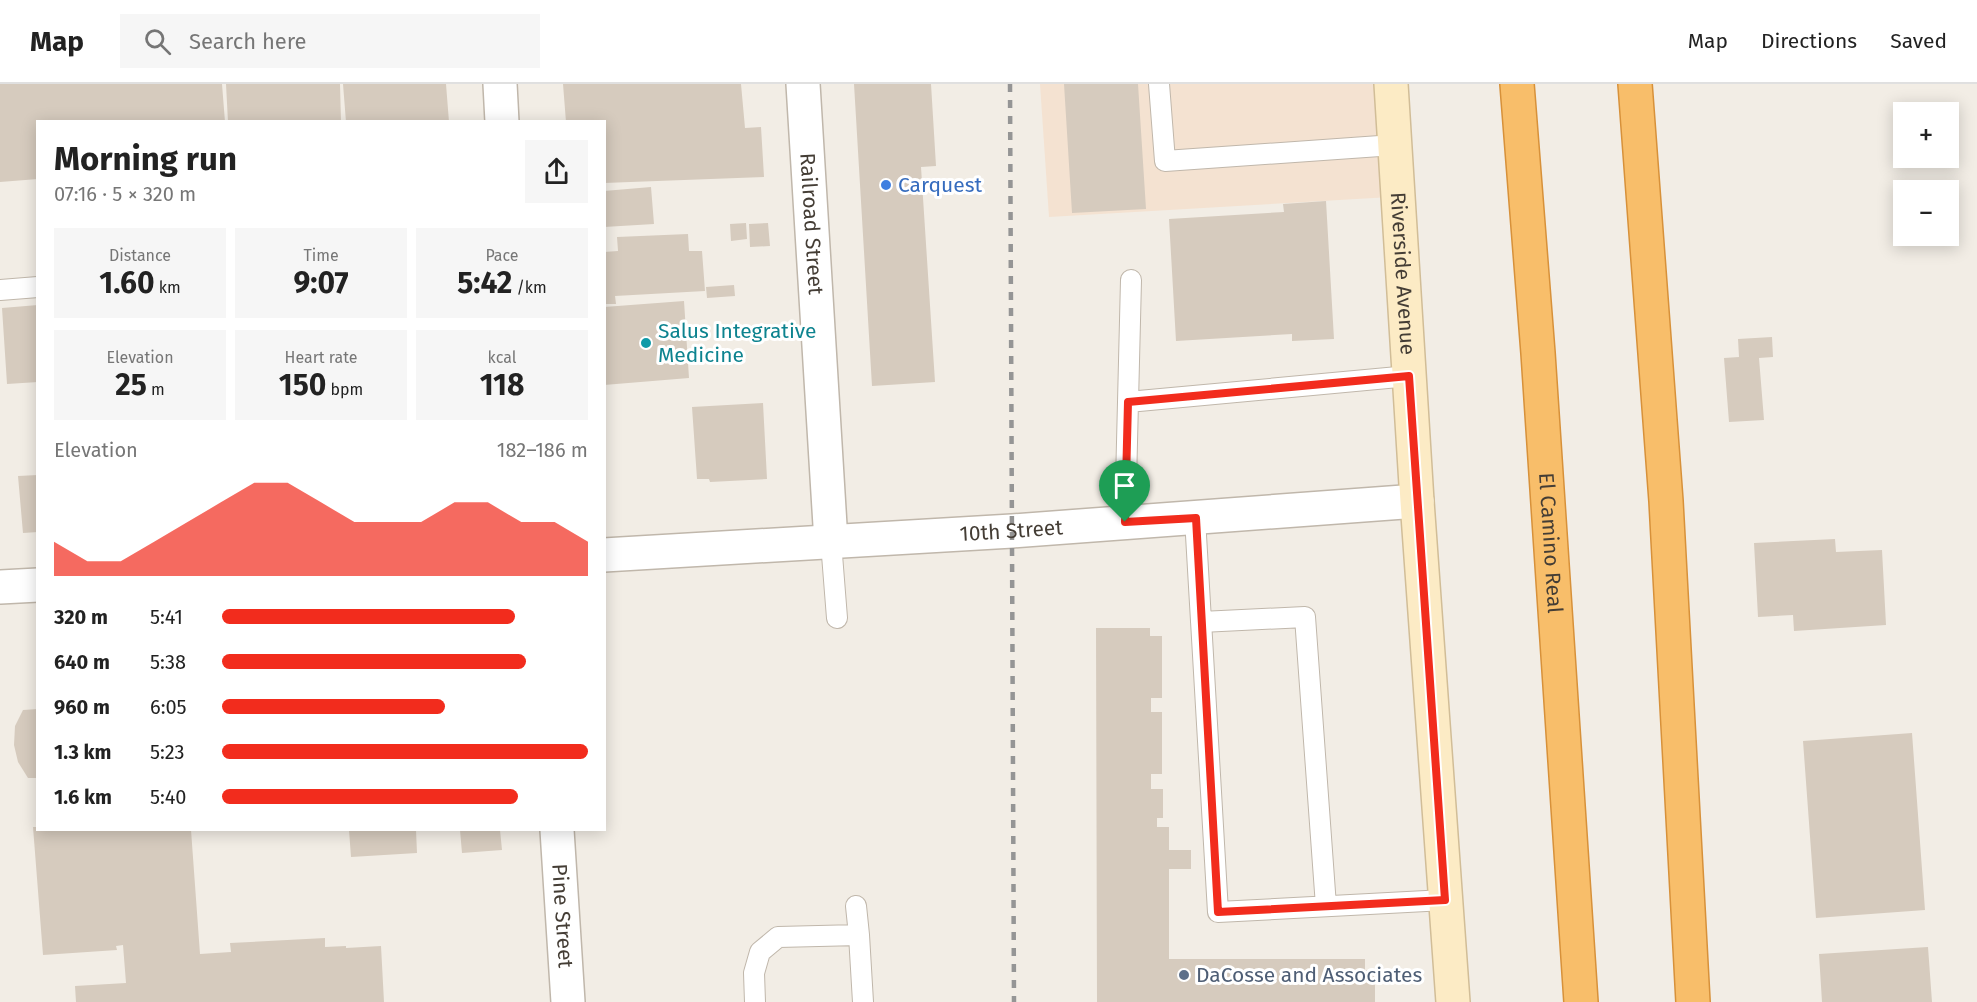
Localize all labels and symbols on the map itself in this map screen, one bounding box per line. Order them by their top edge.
street label: Railroad Street [794,152,829,296]
place label: Carquest [898,172,982,198]
marker: Carquest [879,178,893,192]
street label: Riverside Avenue [1385,191,1421,356]
place label: Salus Integrative Medicine [658,318,817,368]
marker: Salus Integrative Medicine [639,336,653,350]
pin [1099,460,1150,522]
street label: El Camino Real [1533,472,1568,614]
street label: 10th Street [959,514,1064,547]
street label: Pine Street [546,863,579,969]
place label: DaCosse and Associates [1196,962,1422,988]
marker: DaCosse and Associates [1177,968,1191,982]

